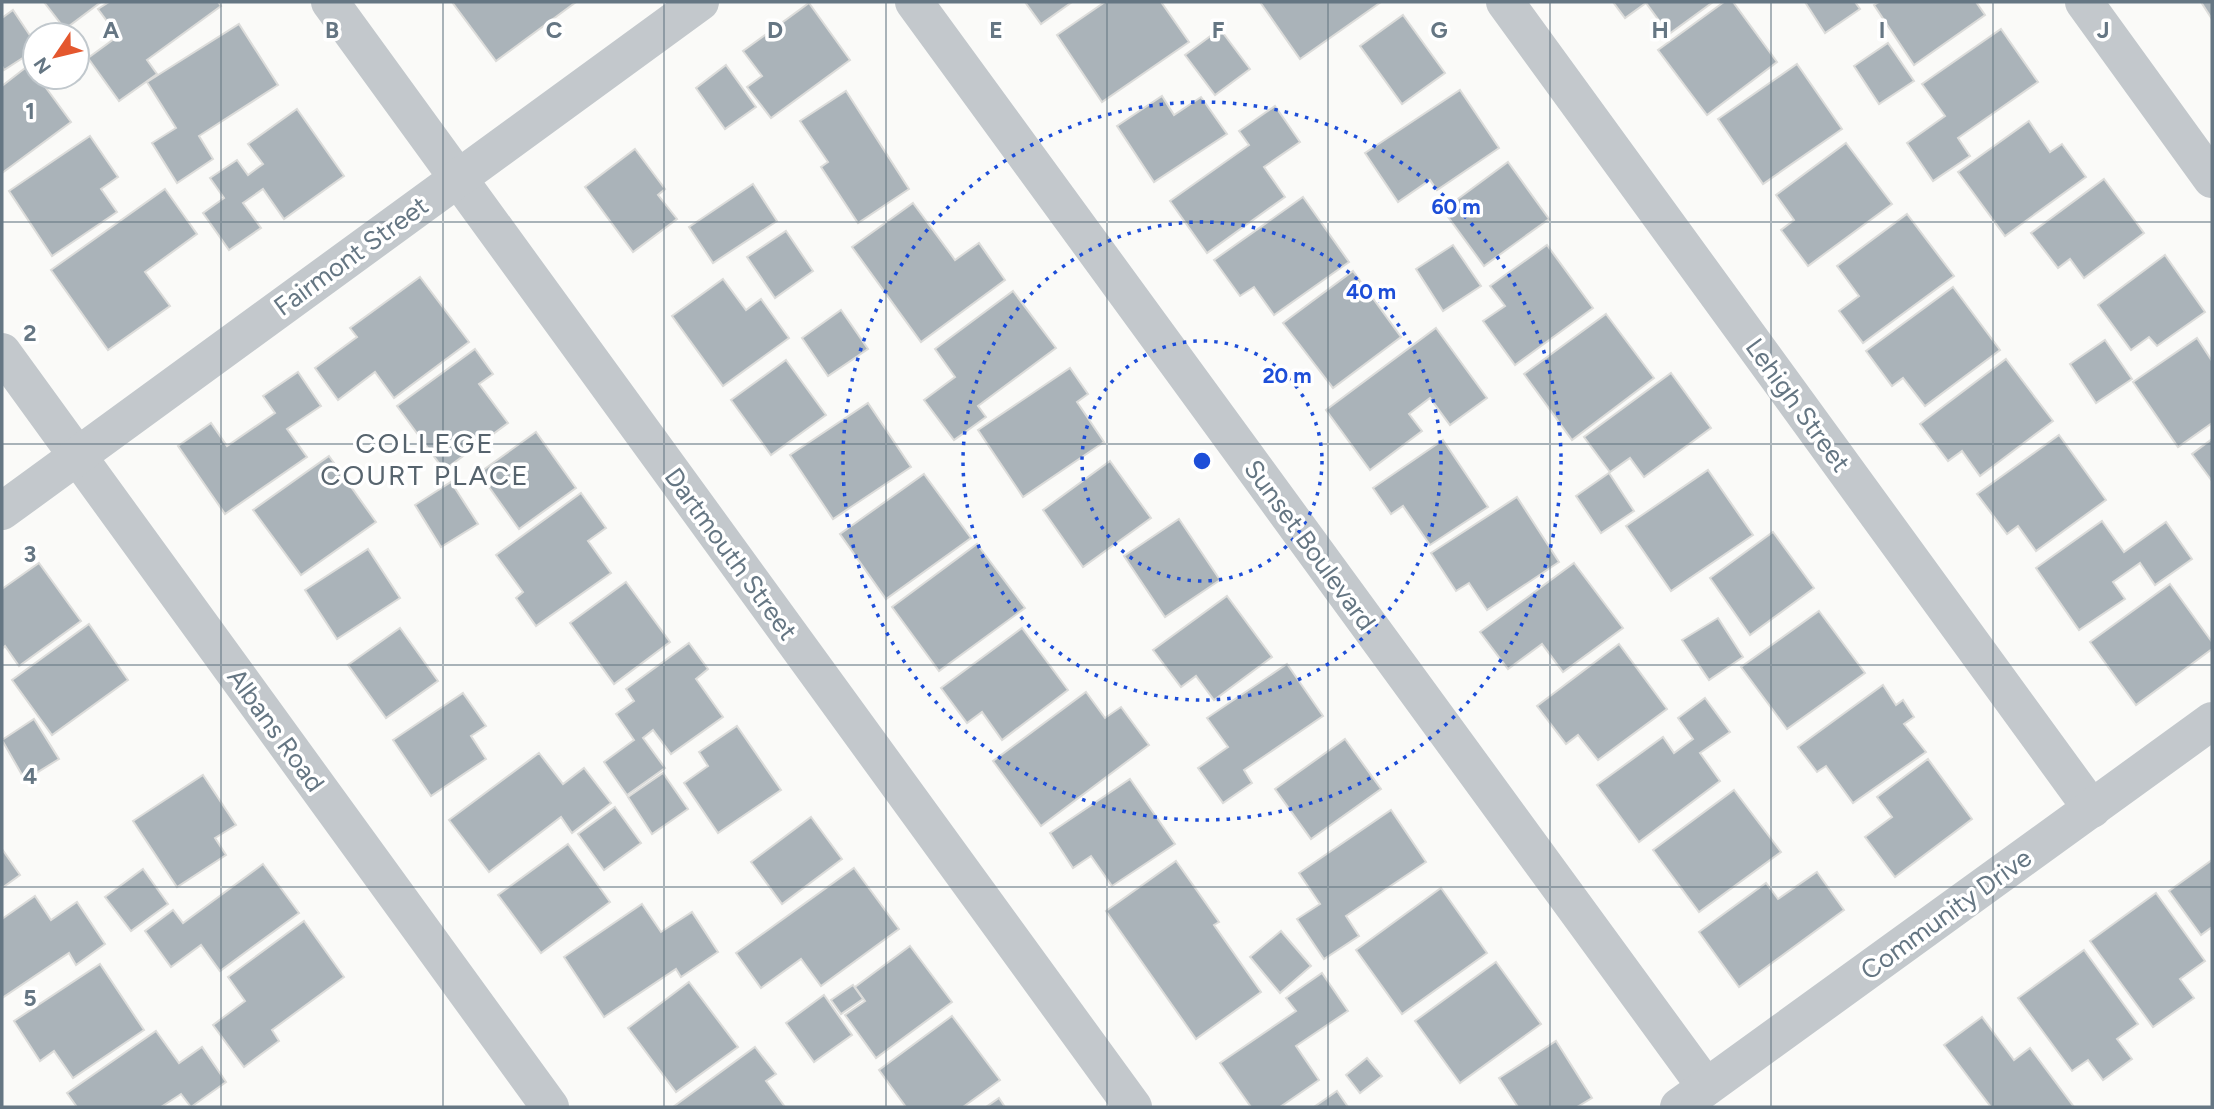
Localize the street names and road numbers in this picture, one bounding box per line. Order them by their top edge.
street label: Fairmont Street [268,189,434,323]
street label: Lehigh Street [1739,332,1857,478]
street label: Sunset Boulevard [1237,453,1383,637]
street label: Dartmouth Street [658,462,804,646]
street label: Albans Road [221,662,331,798]
street label: Community Drive [1854,841,2038,987]

